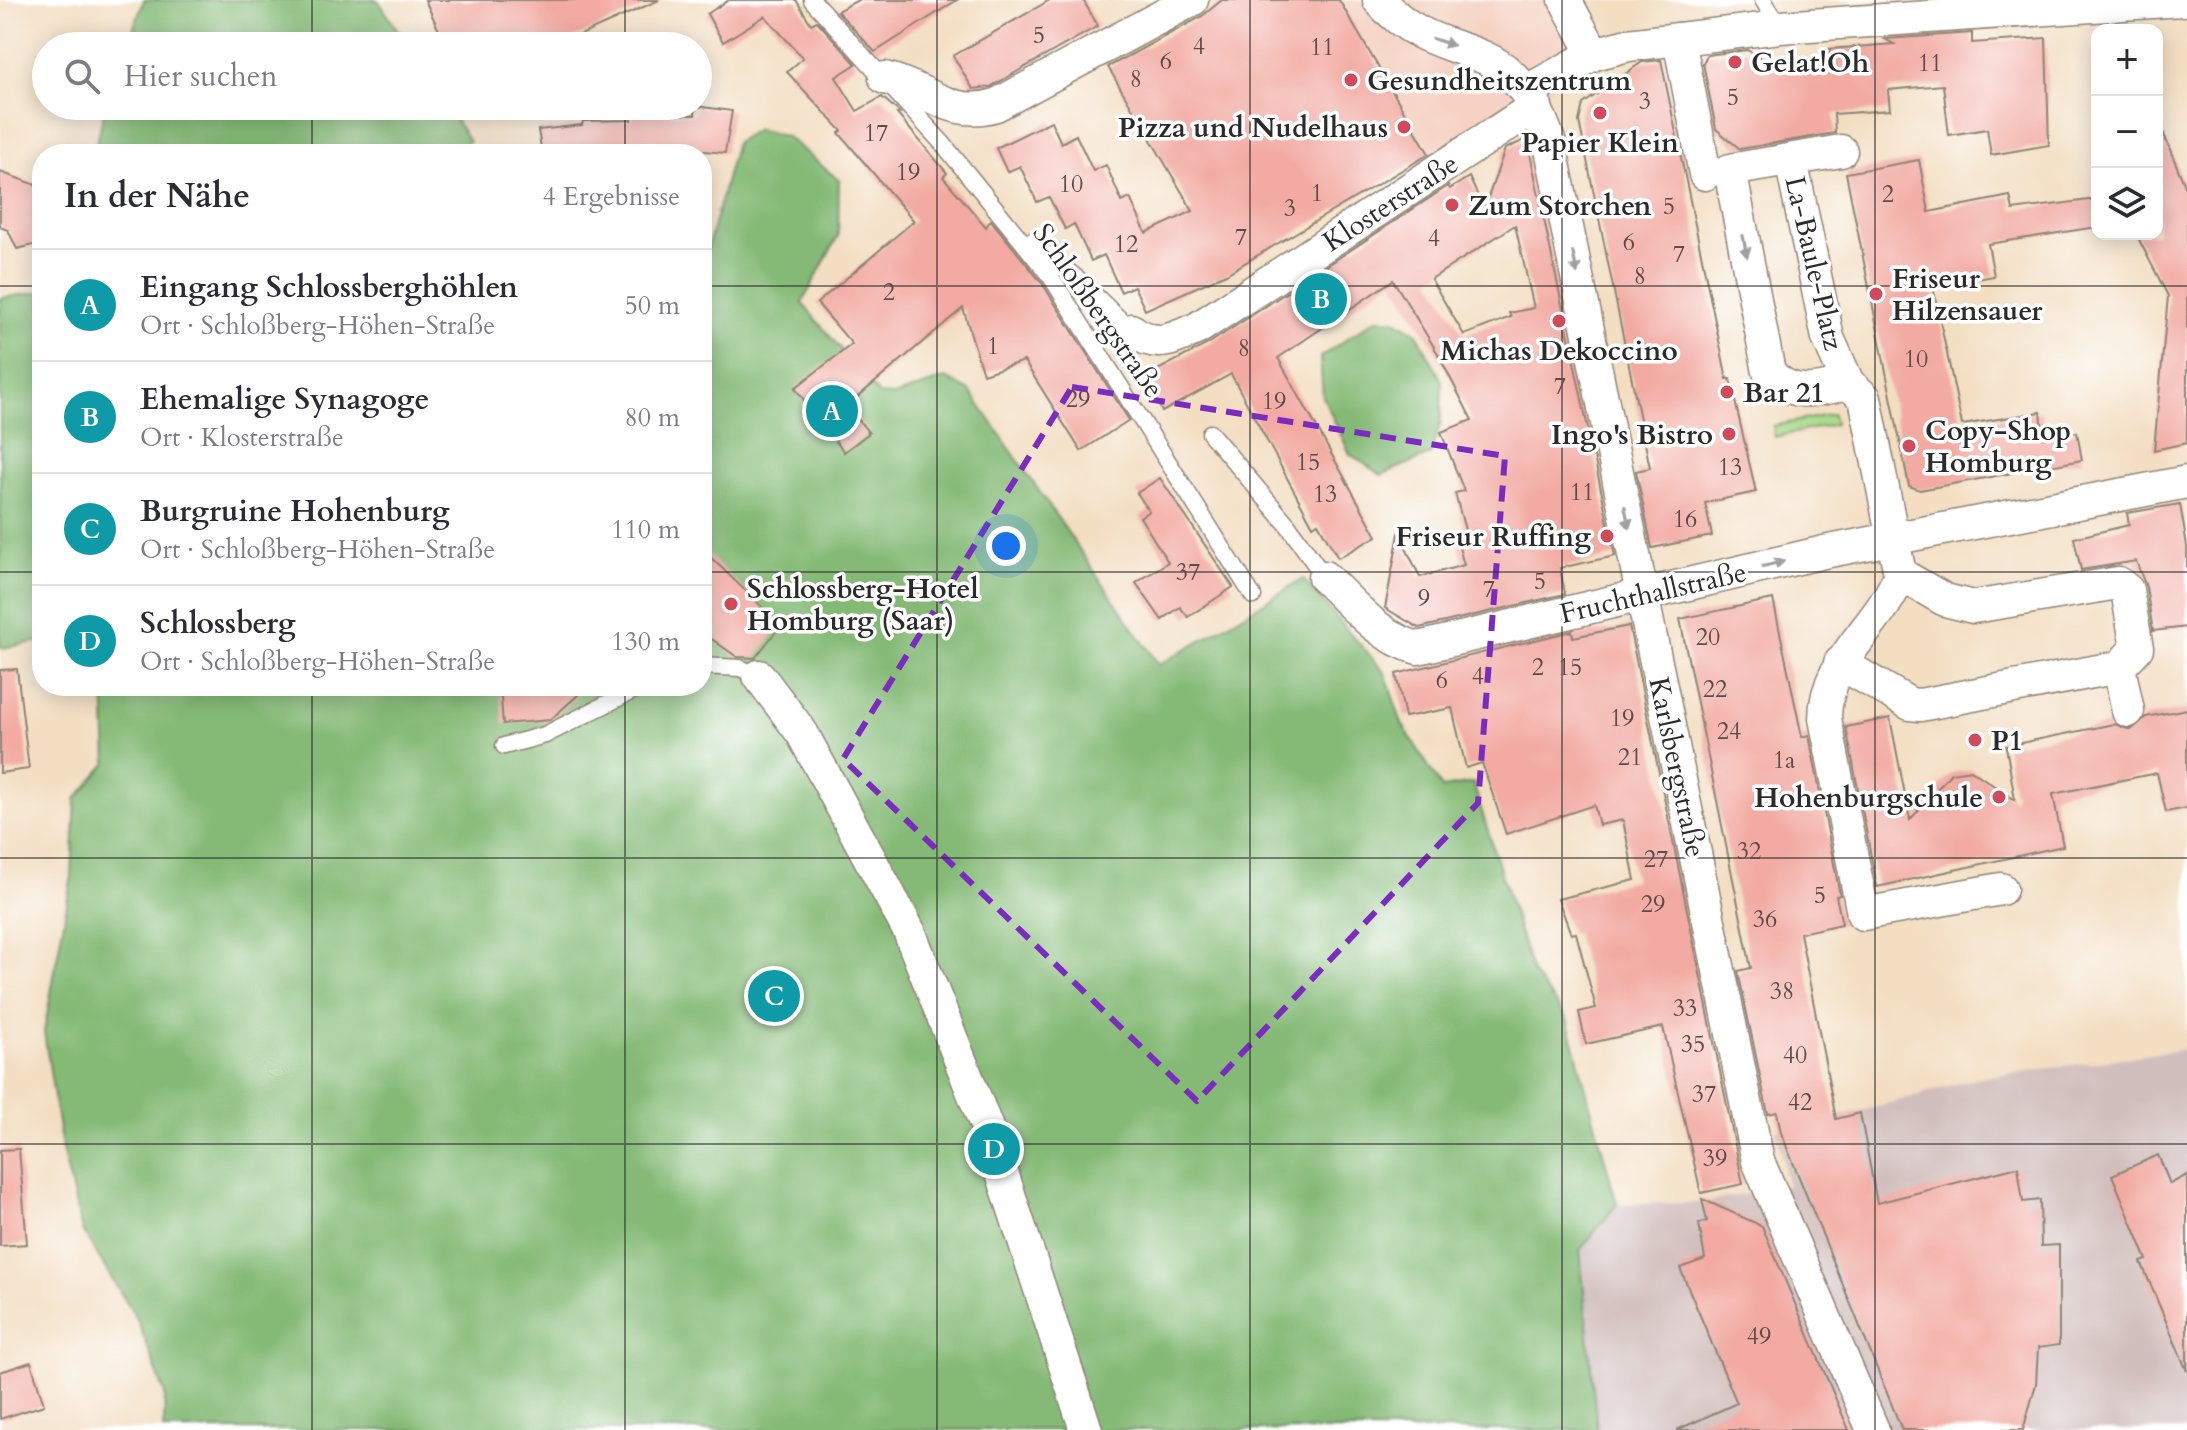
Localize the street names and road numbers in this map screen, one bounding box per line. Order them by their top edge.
street label: Klosterstraße [1316,145,1466,261]
street label: La-Baule-Platz [1776,172,1853,354]
street label: Schloßbergstraße [1024,216,1172,405]
street label: Fruchthallstraße [1556,553,1750,633]
street label: Karlsbergstraße [1639,674,1715,861]

